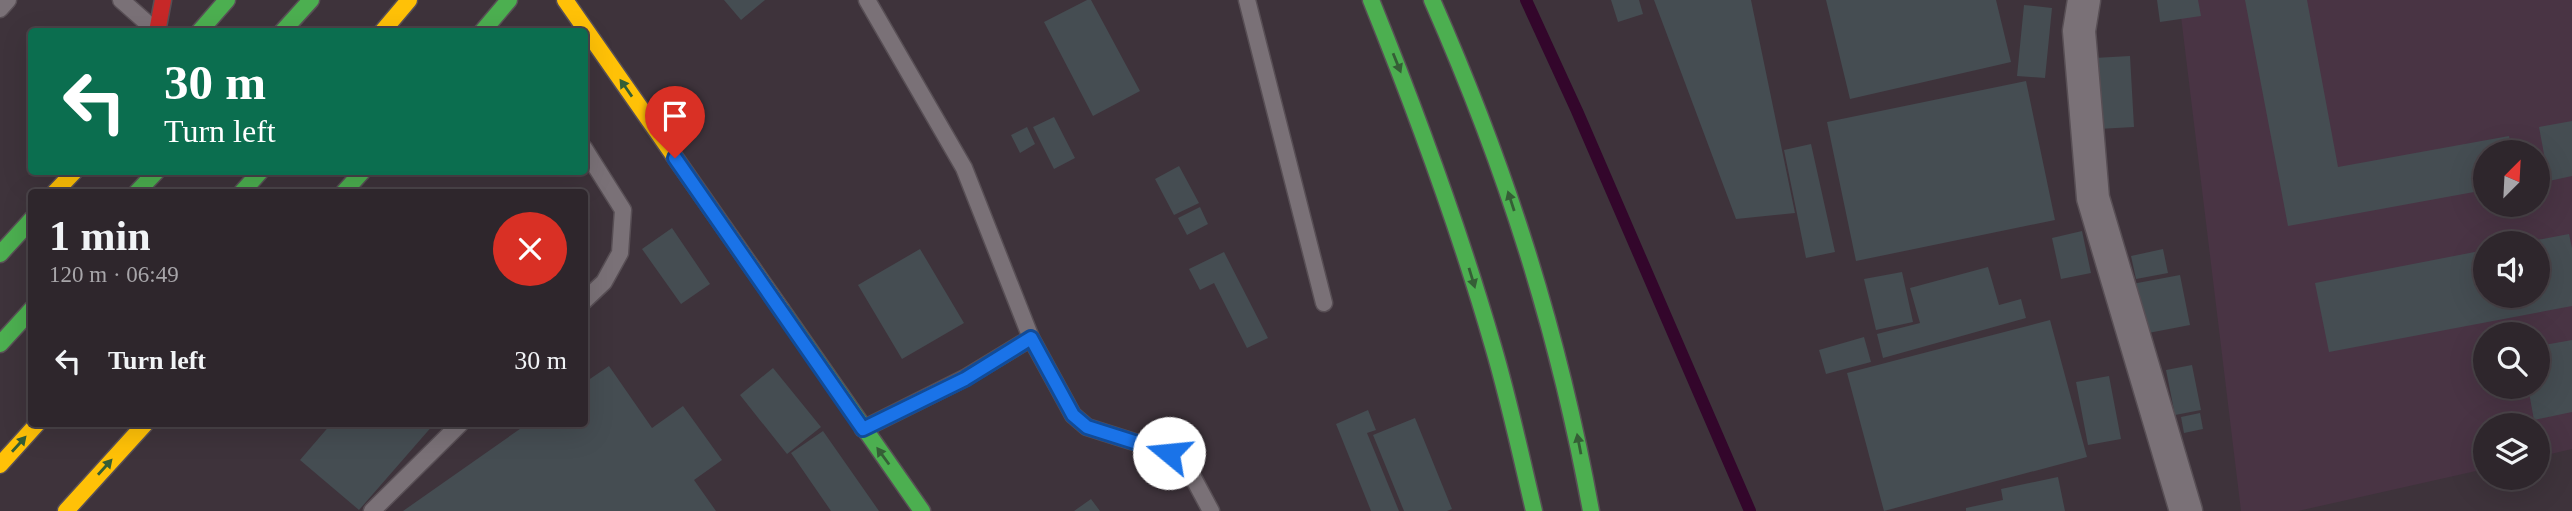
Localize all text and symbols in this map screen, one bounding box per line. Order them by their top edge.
one-way arrow [1392,53,1403,74]
text: 30 m [164,55,266,110]
icon: left [49,56,140,147]
one-way arrow [619,79,633,97]
pin [645,86,705,158]
icon: arrive [656,97,694,135]
text: Turn left [164,113,276,149]
north arrow [2473,140,2550,217]
map controls [2473,140,2550,490]
one-way arrow [1506,191,1516,212]
button: close [493,212,567,286]
text: 1 min [49,213,151,259]
button: sound [2473,231,2550,308]
text: 120 m · 06:49 [49,262,179,287]
one-way arrow [1467,268,1478,289]
button: search [2473,322,2550,399]
icon: left [49,342,87,380]
text: Turn left [108,346,206,375]
text: 30 m [514,346,567,375]
button: layers [2473,413,2550,490]
position arrow [1132,416,1206,490]
one-way arrow [1574,433,1585,455]
one-way arrow [10,436,26,453]
one-way arrow [876,447,890,465]
one-way arrow [97,459,113,476]

